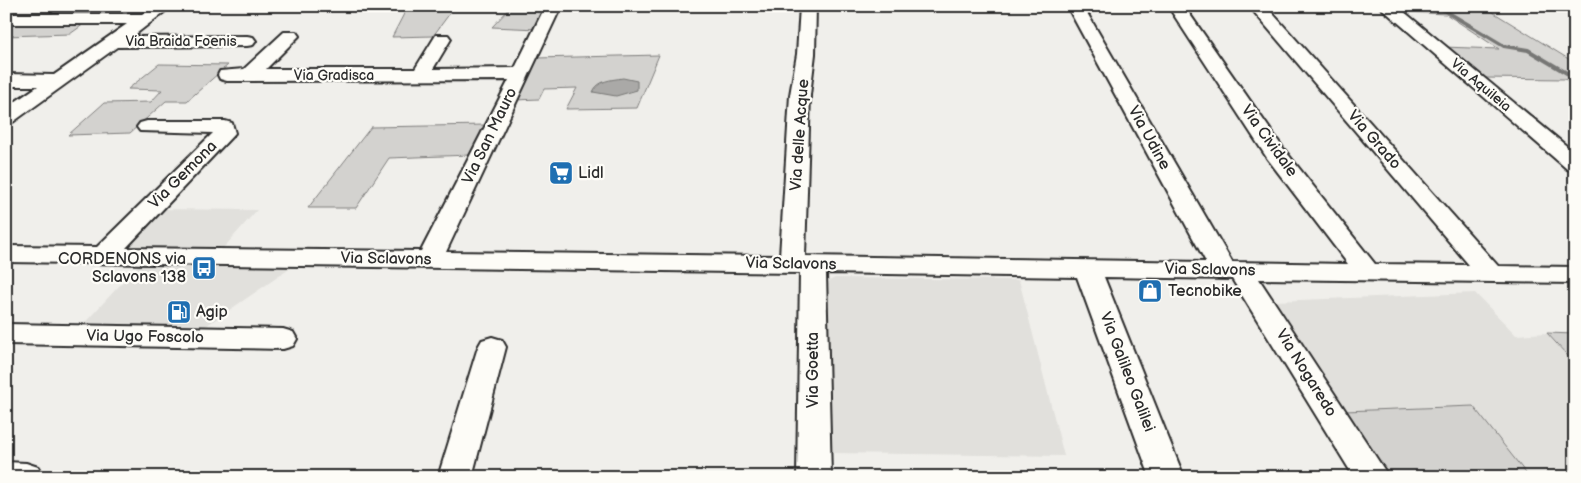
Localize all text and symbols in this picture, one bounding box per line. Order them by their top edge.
street label: Via Braida Foenis [125,33,237,50]
street label: Via Aquileia [1447,55,1515,115]
street label: Via Gradisca [294,67,374,84]
street label: Via delle Acque [787,78,813,192]
street label: Via San Mauro [458,85,522,187]
street label: Via Cividale [1237,101,1302,181]
street label: Via Udine [1124,103,1175,174]
street label: Via Grado [1343,107,1405,173]
street label: Via Gemona [145,137,221,213]
supermarket icon: Lidl [548,160,574,186]
place label: Lidl [578,164,604,183]
street label: Via Sclavons [340,249,432,269]
place label: CORDENONS via Sclavons 138 [58,250,186,287]
street label: Via Sclavons [745,254,837,274]
bus stop icon: CORDENONS via Sclavons 138 [191,255,217,281]
street label: Via Sclavons [1164,260,1256,280]
shop icon: Tecnobike [1137,278,1163,304]
place label: Tecnobike [1168,282,1242,301]
fuel station icon: Agip [166,299,192,325]
place label: Agip [196,303,228,322]
street label: Via Galileo Galilei [1095,309,1159,435]
street label: Via Ugo Foscolo [86,326,204,348]
street label: Via Nogaredo [1272,326,1340,420]
street label: Via Goetta [804,332,823,408]

